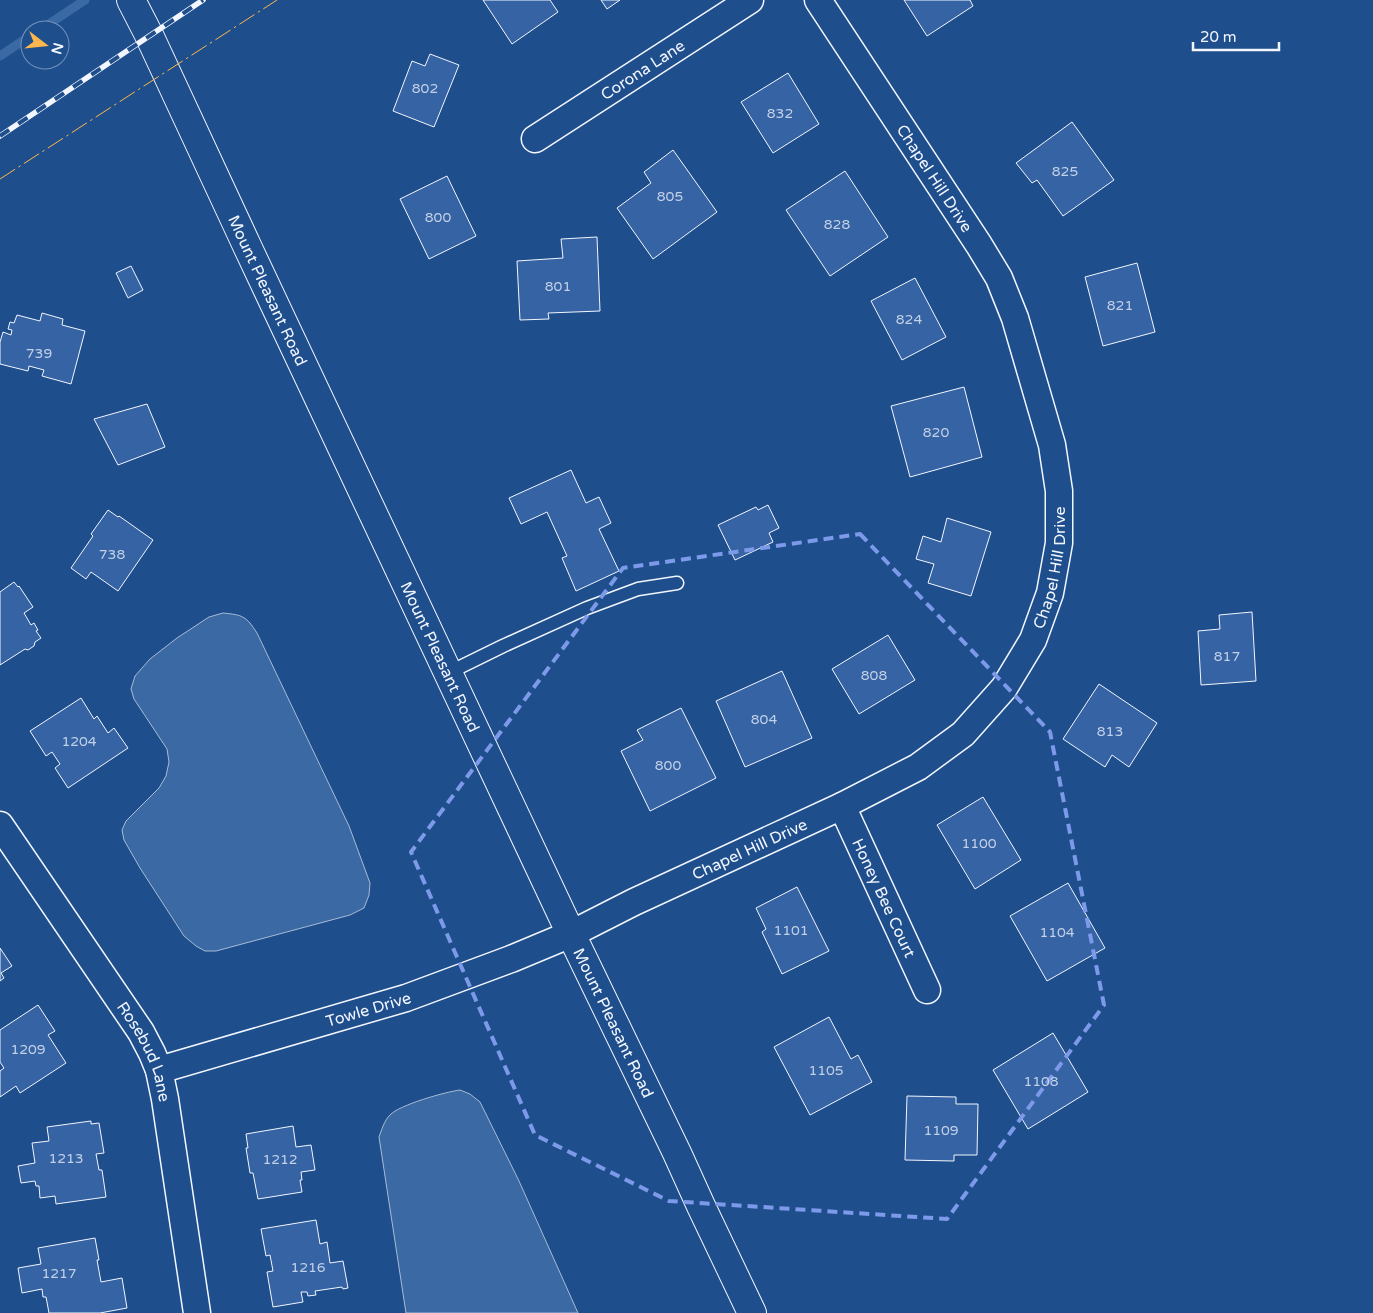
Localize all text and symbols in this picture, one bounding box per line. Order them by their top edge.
north arrow [20,20,70,70]
scale bar [1193,20,1279,52]
text: 20 m [1200,28,1237,46]
street label: Corona Lane [597,36,689,105]
text: N [47,41,67,56]
house number: 802 [412,80,438,97]
house number: 832 [767,105,793,122]
street label: Chapel Hill Drive [892,121,976,236]
house number: 825 [1052,163,1078,180]
house number: 805 [657,188,683,205]
house number: 800 [425,209,451,226]
street label: Mount Pleasant Road [223,212,311,369]
house number: 828 [824,216,850,233]
house number: 801 [545,278,571,295]
house number: 821 [1107,297,1133,314]
house number: 824 [896,311,922,328]
house number: 739 [26,345,52,362]
house number: 820 [923,424,949,441]
street label: Chapel Hill Drive [1029,506,1070,632]
house number: 738 [99,546,125,563]
street label: Mount Pleasant Road [396,579,484,736]
house number: 817 [1214,648,1240,665]
house number: 808 [861,667,887,684]
house number: 804 [751,711,777,728]
house number: 813 [1097,723,1123,740]
house number: 1204 [61,733,97,750]
house number: 800 [655,757,681,774]
street label: Chapel Hill Drive [689,814,811,885]
street label: Honey Bee Court [847,835,920,961]
house number: 1100 [961,835,997,852]
house number: 1101 [773,922,809,939]
house number: 1104 [1039,924,1075,941]
street label: Mount Pleasant Road [568,945,658,1101]
street label: Towle Drive [324,988,414,1032]
street label: Rosebud Lane [112,998,174,1104]
house number: 1209 [10,1041,46,1058]
house number: 1105 [808,1062,844,1079]
house number: 1108 [1023,1073,1059,1090]
house number: 1109 [923,1122,959,1139]
house number: 1213 [48,1150,84,1167]
house number: 1212 [262,1151,298,1168]
house number: 1216 [290,1259,326,1276]
house number: 1217 [41,1265,77,1282]

